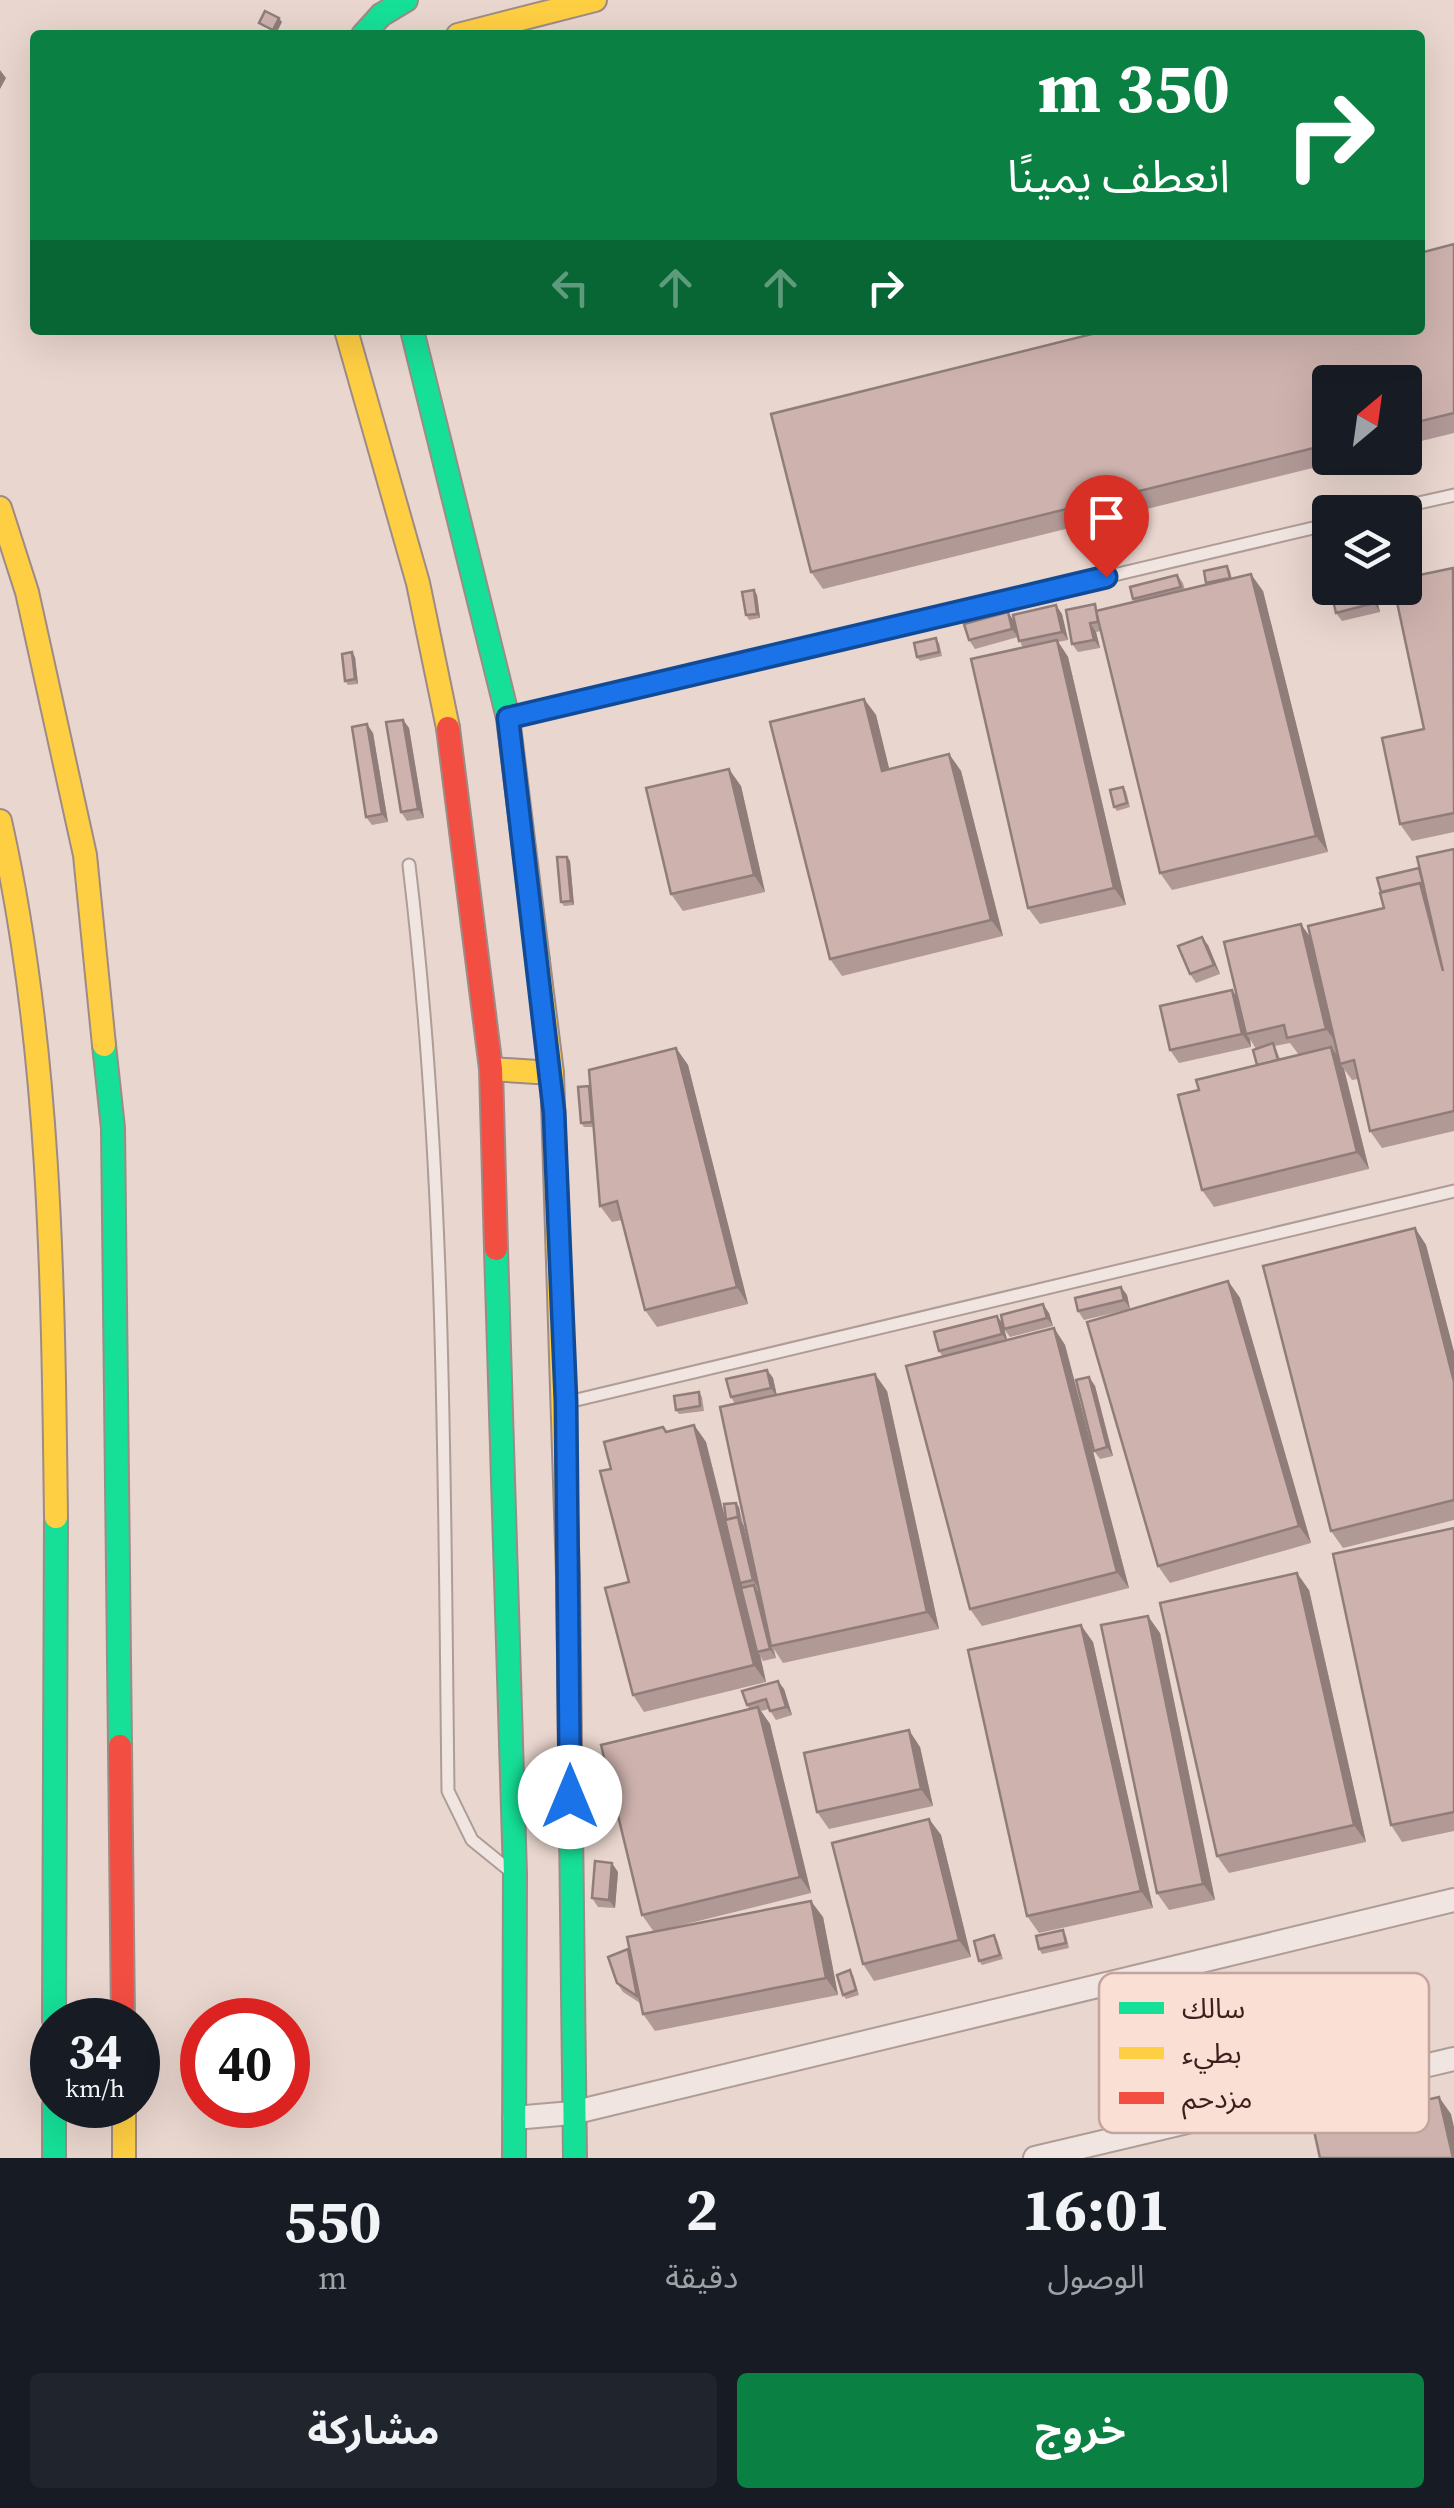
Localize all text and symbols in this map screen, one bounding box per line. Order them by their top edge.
text: 350 m [1038,39,1230,135]
icon: right [1265,70,1395,200]
text: انعطف يمينًا [1007,145,1230,207]
icon: left [543,260,598,315]
icon: ahead [648,260,703,315]
icon: ahead [753,260,808,315]
icon: right [858,260,913,315]
north arrow [1312,365,1422,475]
map controls [1312,365,1422,605]
pin [1064,475,1149,578]
icon: arrive [1079,490,1134,545]
button: layers [1312,495,1422,605]
position arrow [518,1745,622,1849]
legend [1099,1973,1429,2133]
text: سالك [1182,1989,1245,2027]
speed limit sign: 40 [180,1998,310,2128]
text: 34 [68,2016,122,2085]
text: بطيء [1182,2034,1242,2074]
text: km/h [65,2071,125,2105]
text: مزدحم [1182,2079,1253,2120]
text: 2 [685,2168,718,2250]
text: 16:01 [1022,2168,1170,2250]
text: 550 [284,2180,381,2262]
text: دقيقة [665,2255,738,2299]
text: الوصول [1047,2255,1145,2299]
text: m [318,2256,347,2300]
button: مشاركة [30,2373,717,2488]
button: خروج [737,2373,1424,2488]

